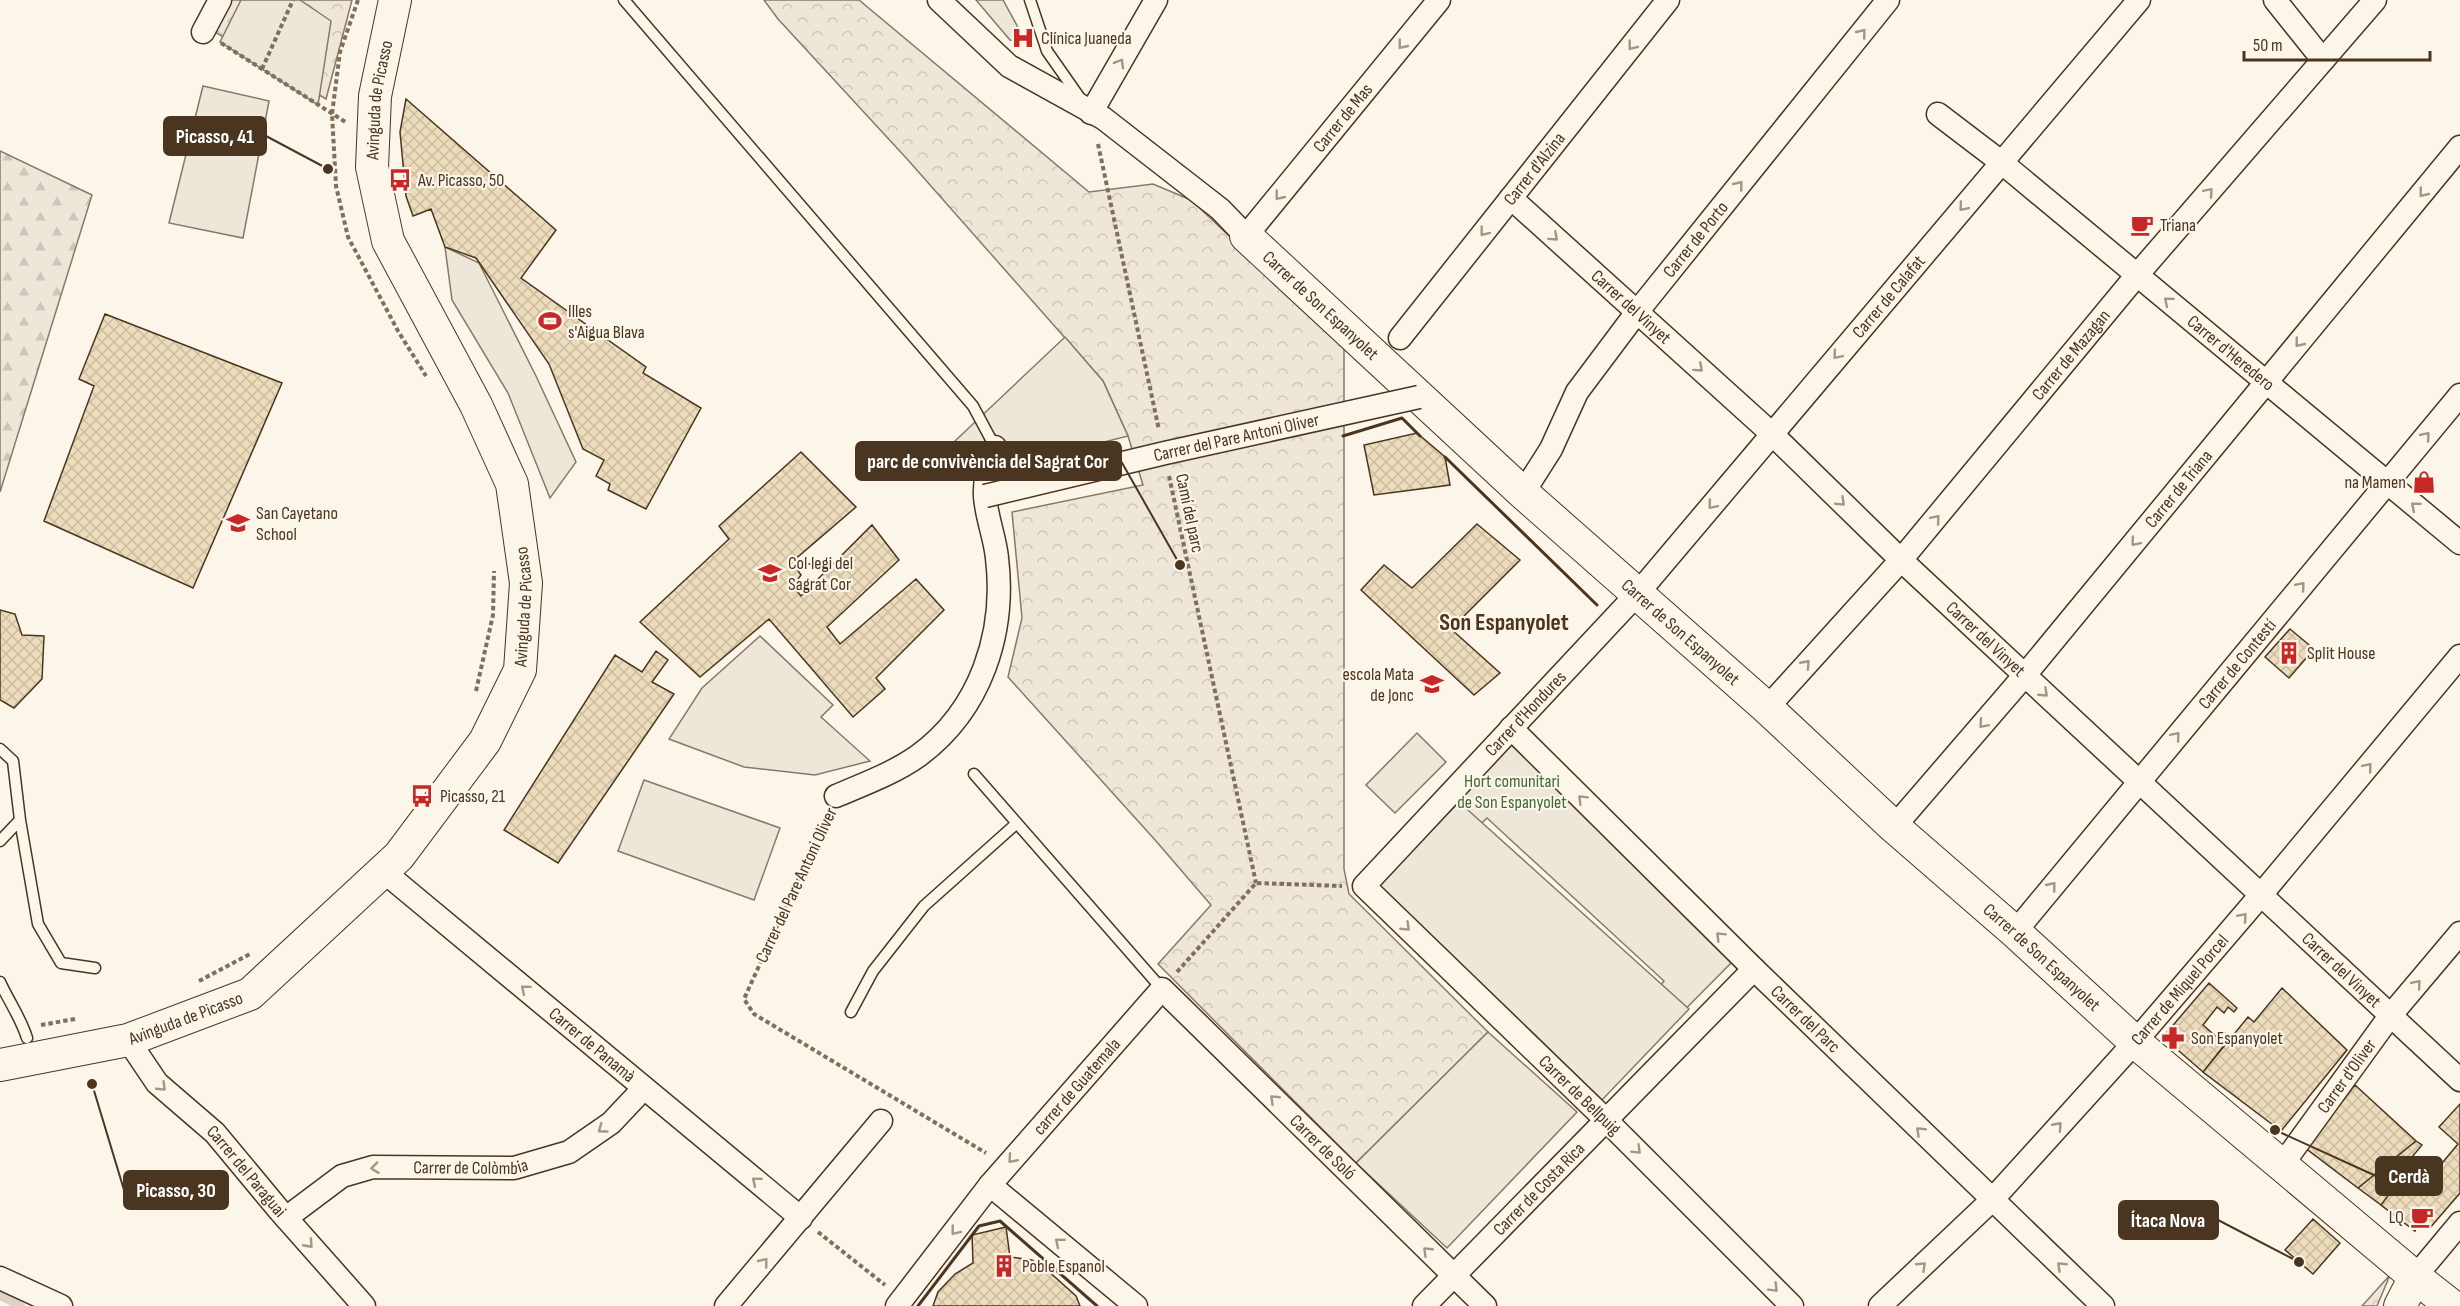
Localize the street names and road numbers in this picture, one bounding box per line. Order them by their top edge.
street label: Avinguda de Picasso [362,39,397,161]
street label: Carrer de Mas [1309,80,1377,157]
street label: Carrer d'Alzina [1499,128,1570,210]
street label: Carrer de Porto [1659,197,1733,282]
street label: Carrer de Son Espanyolet [1258,247,1383,365]
street label: Carrer de Calafat [1848,251,1930,342]
street label: Carrer del Vinyet [1587,266,1675,349]
street label: Carrer de Mazagan [2028,306,2115,405]
street label: Carrer d'Heredero [2183,311,2278,395]
street label: Carrer del Pare Antoni Oliver [1151,409,1321,466]
street label: Carrer de Triana [2141,446,2217,532]
street label: Camí del parc [1171,472,1208,555]
street label: Avinguda de Picasso [510,546,537,669]
street label: Carrer de Son Espanyolet [1617,575,1744,690]
street label: Carrer del Vinyet [1942,597,2030,681]
street label: Carrer de Contestí [2194,615,2281,713]
street label: Carrer d'Hondures [1481,667,1571,761]
street label: Carrer del Pare Antoni Oliver [751,804,842,966]
street label: Carrer de Son Espanyolet [1979,899,2105,1016]
street label: Carrer del Vinyet [2297,928,2386,1012]
street label: Carrer de Miquel Porcel [2127,931,2233,1050]
street label: Carrer del Parc [1766,981,1844,1057]
street label: Avinguda de Picasso [125,988,246,1050]
street label: Carrer de Panamà [545,1003,639,1087]
street label: carrer de Guatemala [1029,1034,1125,1139]
street label: Carrer d'Oliver [2313,1035,2381,1117]
street label: Carrer de Bellpuig [1534,1051,1625,1140]
street label: Carrer de Soló [1285,1110,1360,1184]
street label: Carrer del Paraguai [203,1121,290,1222]
street label: Carrer de Costa Rica [1489,1138,1589,1240]
street label: Carrer de Colòmbia [413,1154,531,1179]

